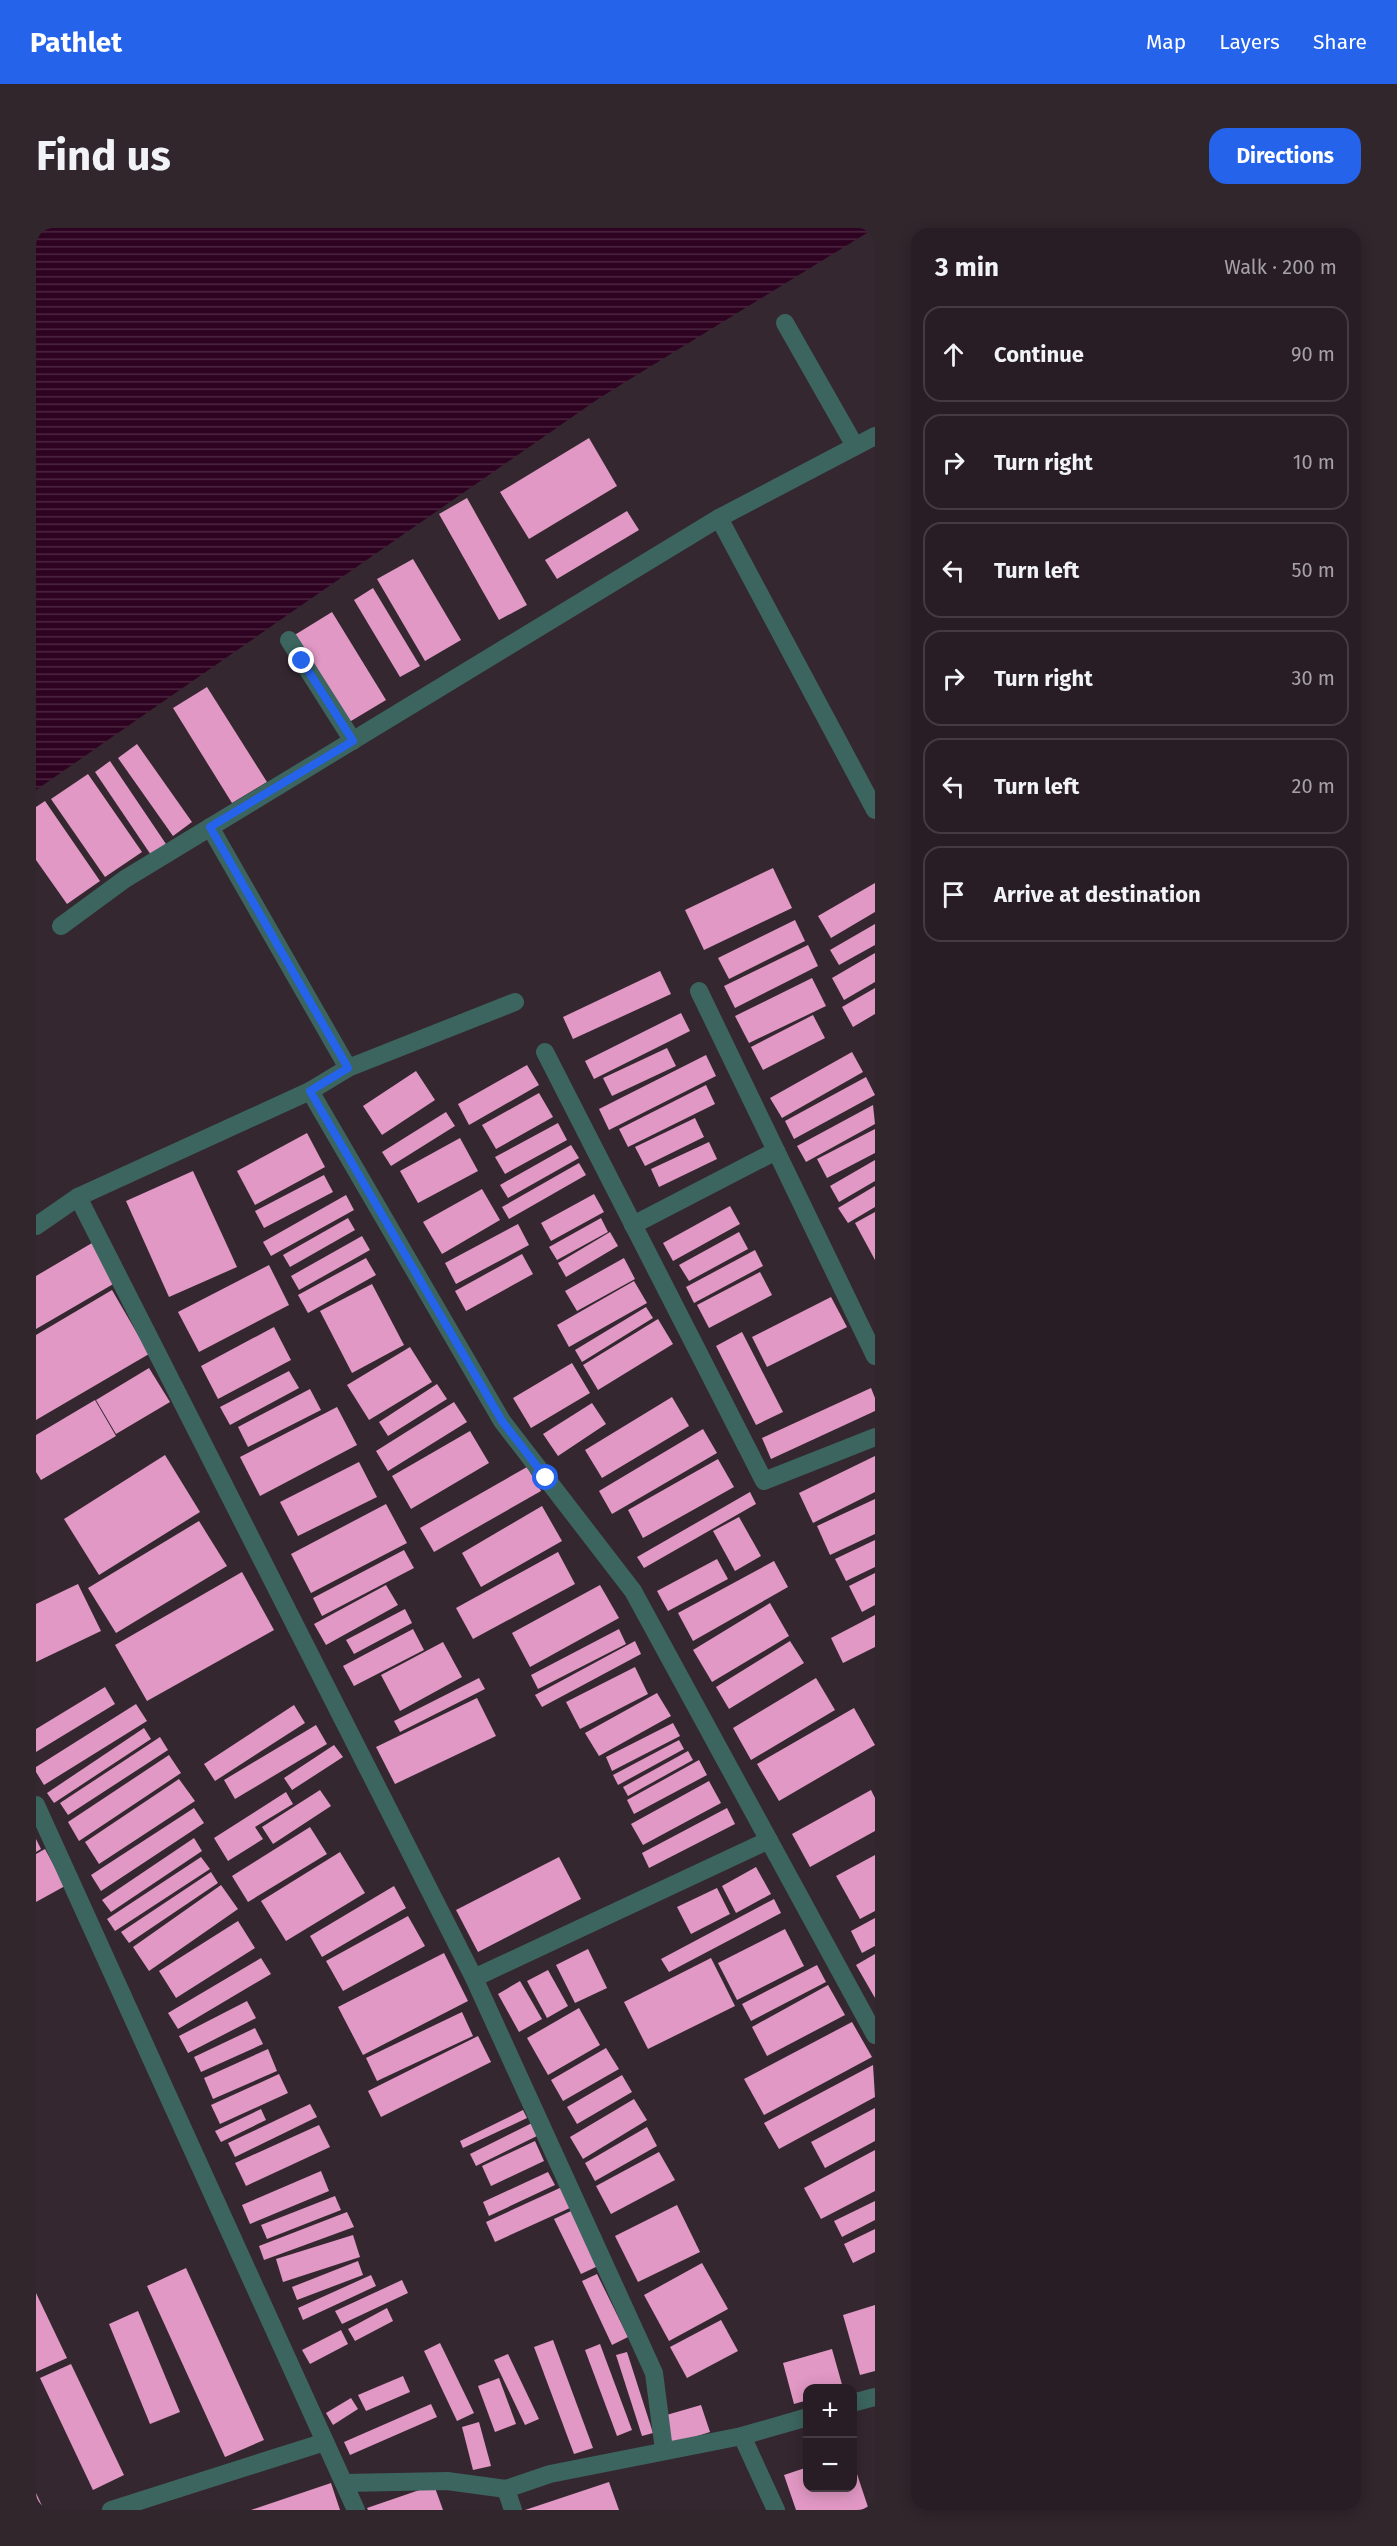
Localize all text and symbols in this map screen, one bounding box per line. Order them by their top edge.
text: Pathlet [30,26,122,59]
text: Map [1146,29,1186,55]
text: Layers [1219,29,1280,55]
text: Share [1313,29,1367,55]
button: Directions [1209,128,1361,184]
text: Find us [36,131,171,181]
text: 3 min [935,252,999,283]
text: Walk · 200 m [1224,255,1337,279]
icon: ahead [937,338,970,371]
text: Continue [994,341,1084,368]
text: 90 m [1291,342,1335,366]
icon: right [937,446,970,479]
text: Turn right [994,449,1093,476]
text: 10 m [1293,450,1335,474]
icon: left [937,554,970,587]
text: Turn left [994,557,1079,584]
text: 50 m [1291,558,1335,582]
route end [288,647,314,673]
icon: right [937,662,970,695]
text: Turn right [994,665,1093,692]
text: 30 m [1291,666,1335,690]
icon: left [937,770,970,803]
text: Turn left [994,773,1079,800]
text: 20 m [1292,774,1335,798]
icon: arrive [937,878,970,911]
text: Arrive at destination [994,881,1201,908]
route start [532,1464,558,1490]
map controls [803,2384,857,2492]
button: + [803,2384,857,2438]
button: − [803,2438,857,2492]

